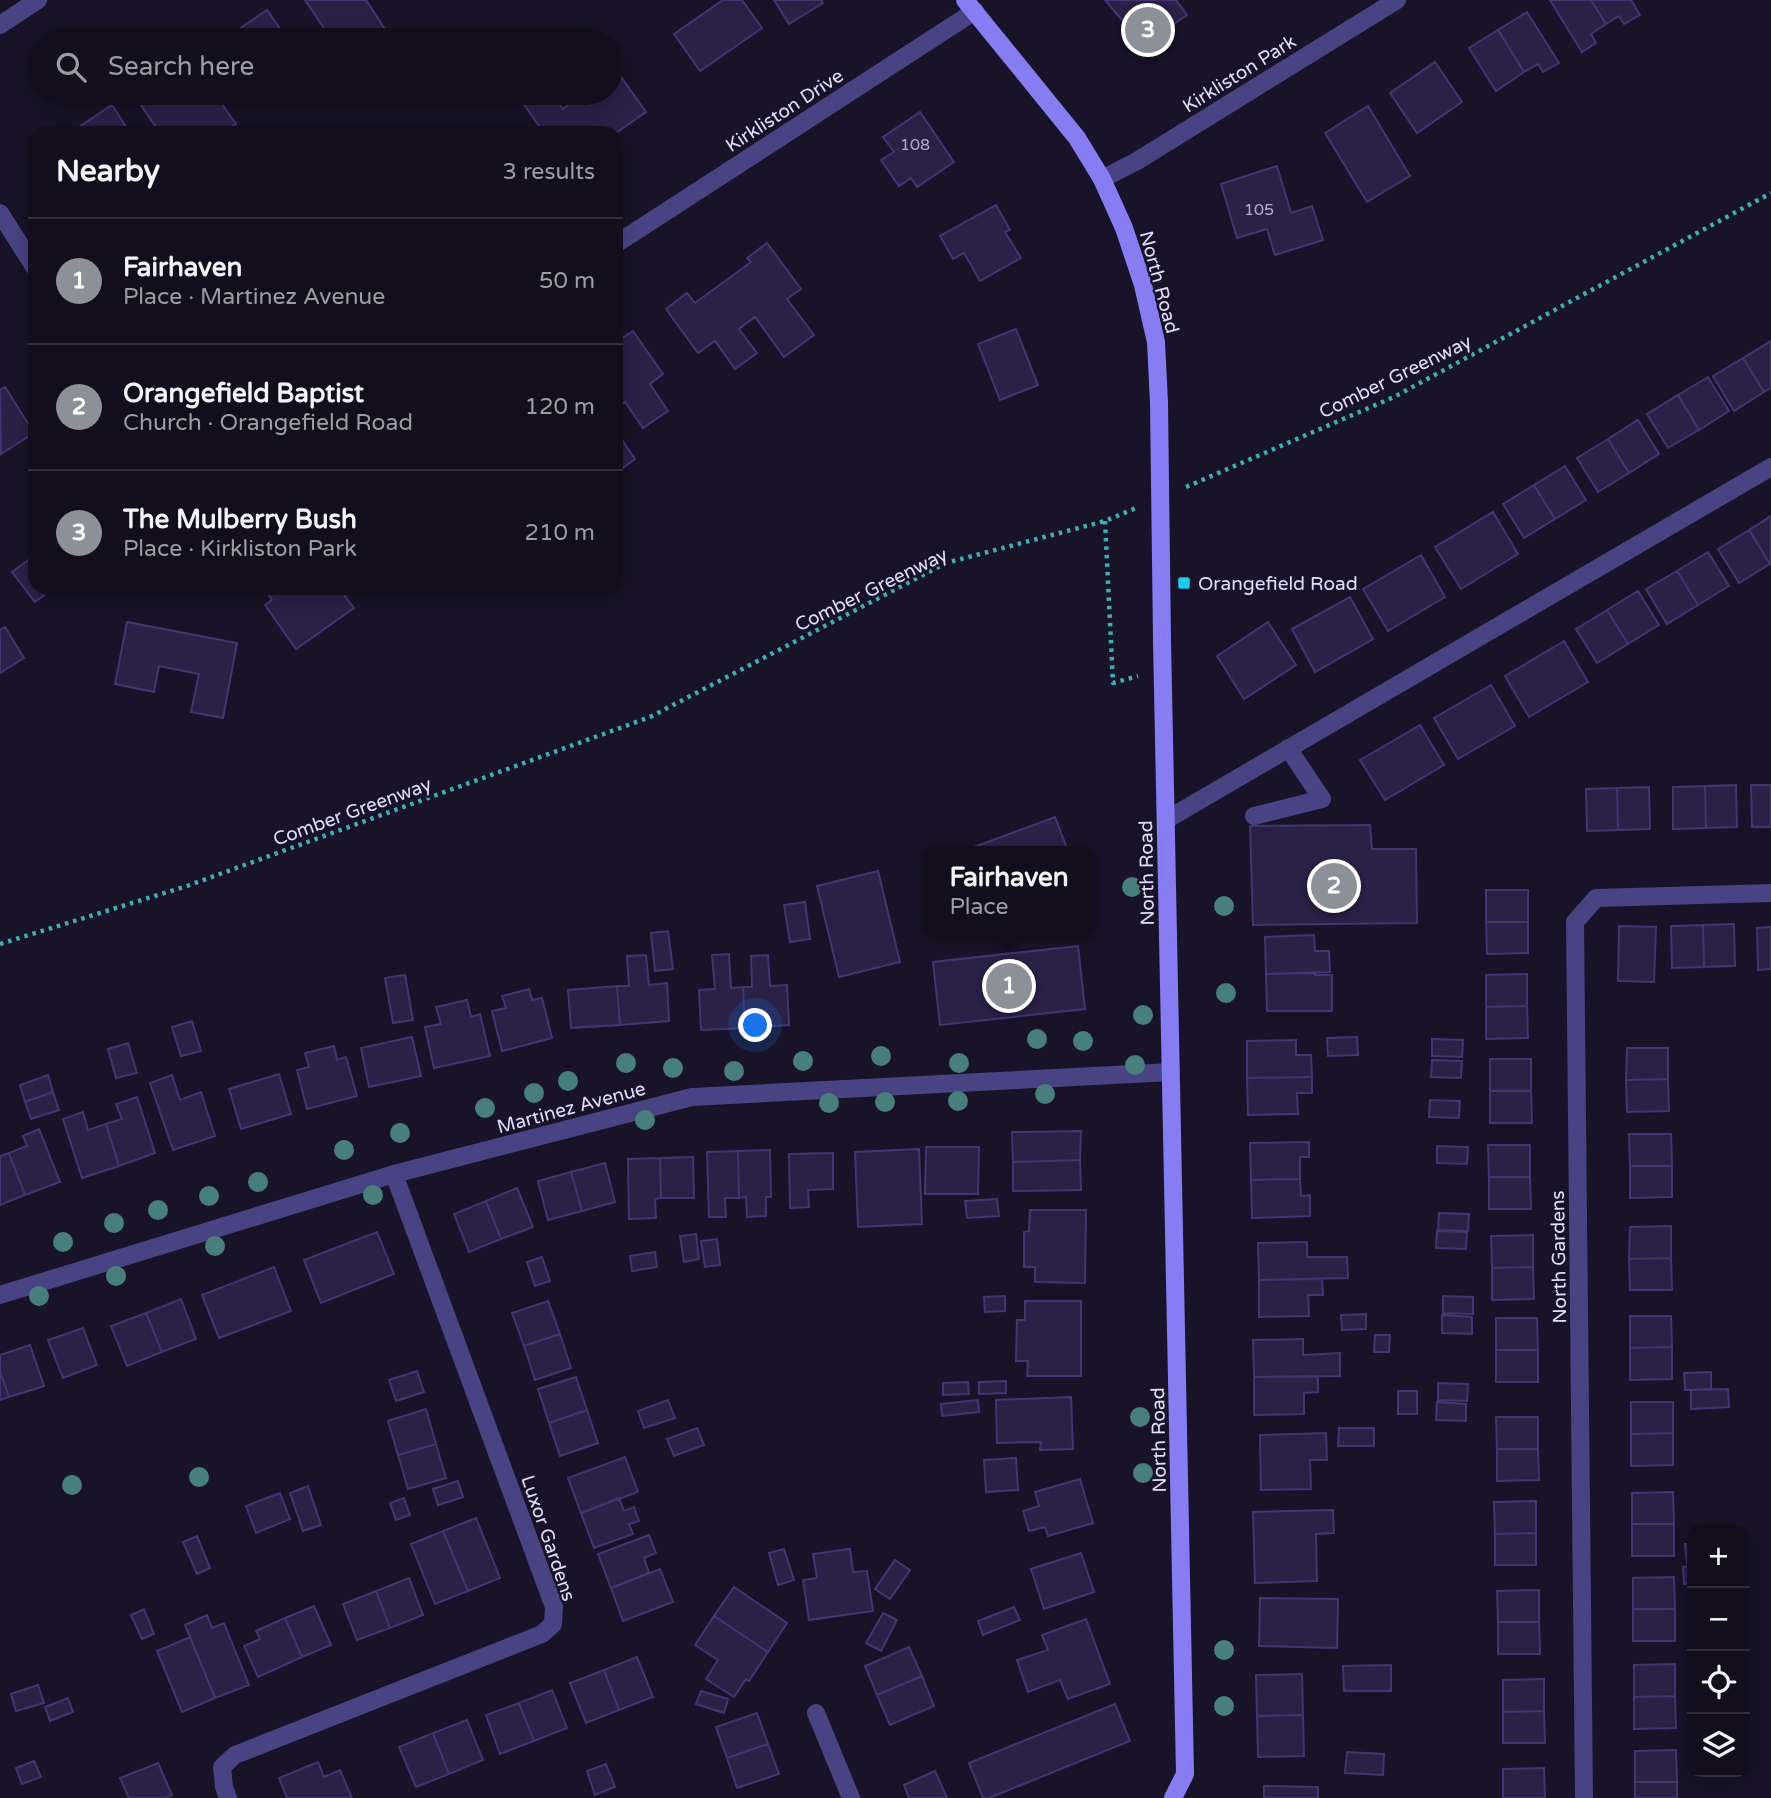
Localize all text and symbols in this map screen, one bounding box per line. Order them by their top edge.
pin: 3 [1125,4,1171,56]
search box [28,28,623,105]
street label: Kirkliston Park [1179,30,1300,117]
icon: search [52,48,90,86]
text: Search here [108,51,254,82]
street label: Kirkliston Drive [722,65,847,157]
house number: 108 [900,135,930,155]
text: Nearby [56,153,160,190]
text: 3 results [502,158,595,186]
house number: 105 [1244,200,1274,220]
street label: North Road [1135,229,1183,336]
text: Fairhaven [123,252,242,283]
text: 1 [72,267,86,295]
text: 50 m [539,267,595,295]
text: Place · Martinez Avenue [123,283,385,311]
street label: Comber Greenway [1316,330,1475,423]
text: Orangefield Baptist [123,378,364,409]
text: 2 [72,393,86,421]
text: 120 m [525,393,595,421]
text: Church · Orangefield Road [123,409,413,437]
text: The Mulberry Bush [123,504,357,535]
text: 3 [72,519,86,547]
text: 210 m [525,519,595,547]
text: Place · Kirkliston Park [123,535,357,563]
street label: Comber Greenway [792,543,951,636]
place label: Orangefield Road [1198,573,1358,595]
marker: Orangefield Road [1176,575,1192,591]
street label: Comber Greenway [270,773,434,851]
street label: North Road [1135,820,1159,926]
popup [923,846,1095,937]
pin: 2 [1311,860,1357,912]
text: Fairhaven [949,862,1069,893]
text: Place [949,893,1009,921]
pin: 1 [986,960,1032,1012]
your location [738,1008,772,1042]
street label: Martinez Avenue [495,1078,648,1138]
street label: North Gardens [1547,1190,1571,1324]
street label: North Road [1147,1387,1171,1493]
street label: Luxor Gardens [516,1473,580,1604]
map controls [1687,1525,1750,1777]
button: + [1687,1525,1750,1588]
button: − [1687,1588,1750,1651]
button: locate [1687,1651,1750,1714]
button: layers [1687,1714,1750,1777]

